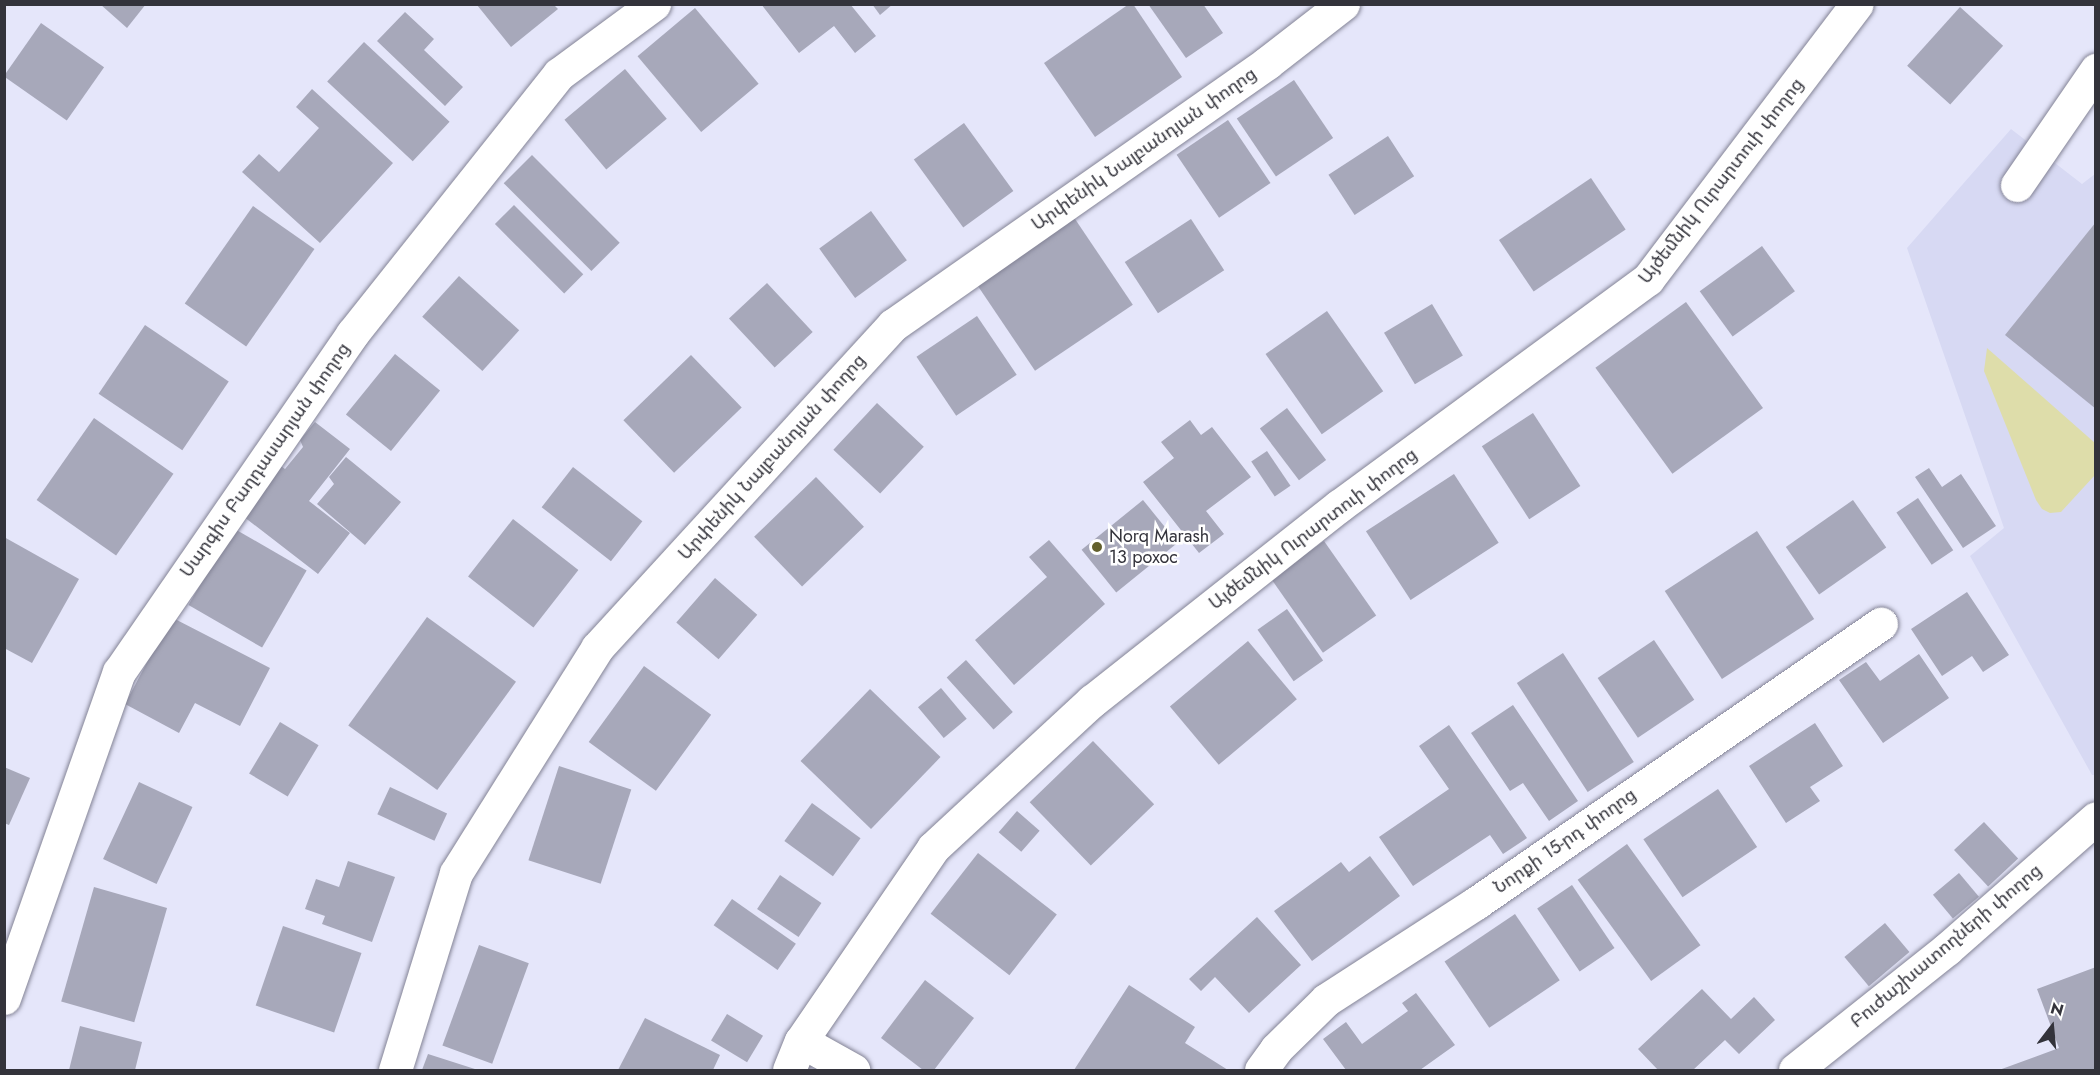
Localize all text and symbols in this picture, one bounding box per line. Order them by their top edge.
street label: Արփենիկ Նալբանդյան փողոց [1027,63,1261,235]
street label: Այծեմնիկ Ուրարտուի փողոց [1634,74,1808,288]
street label: Սարգիս Բաղդասարյան փողոց [176,339,354,581]
street label: Արփենիկ Նալբանդյան փողոց [674,350,870,564]
street label: Այծեմնիկ Ուրարտուի փողոց [1205,444,1421,614]
place label: Norq Marash 13 poxoc [1109,526,1209,568]
marker: Norq Marash 13 poxoc [1090,540,1104,554]
street label: Նորքի 15-րդ փողոց [1490,784,1640,898]
street label: Բուժաշխատողների փողոց [1846,860,2046,1032]
text: N [2048,996,2066,1022]
north arrow [2022,997,2082,1057]

